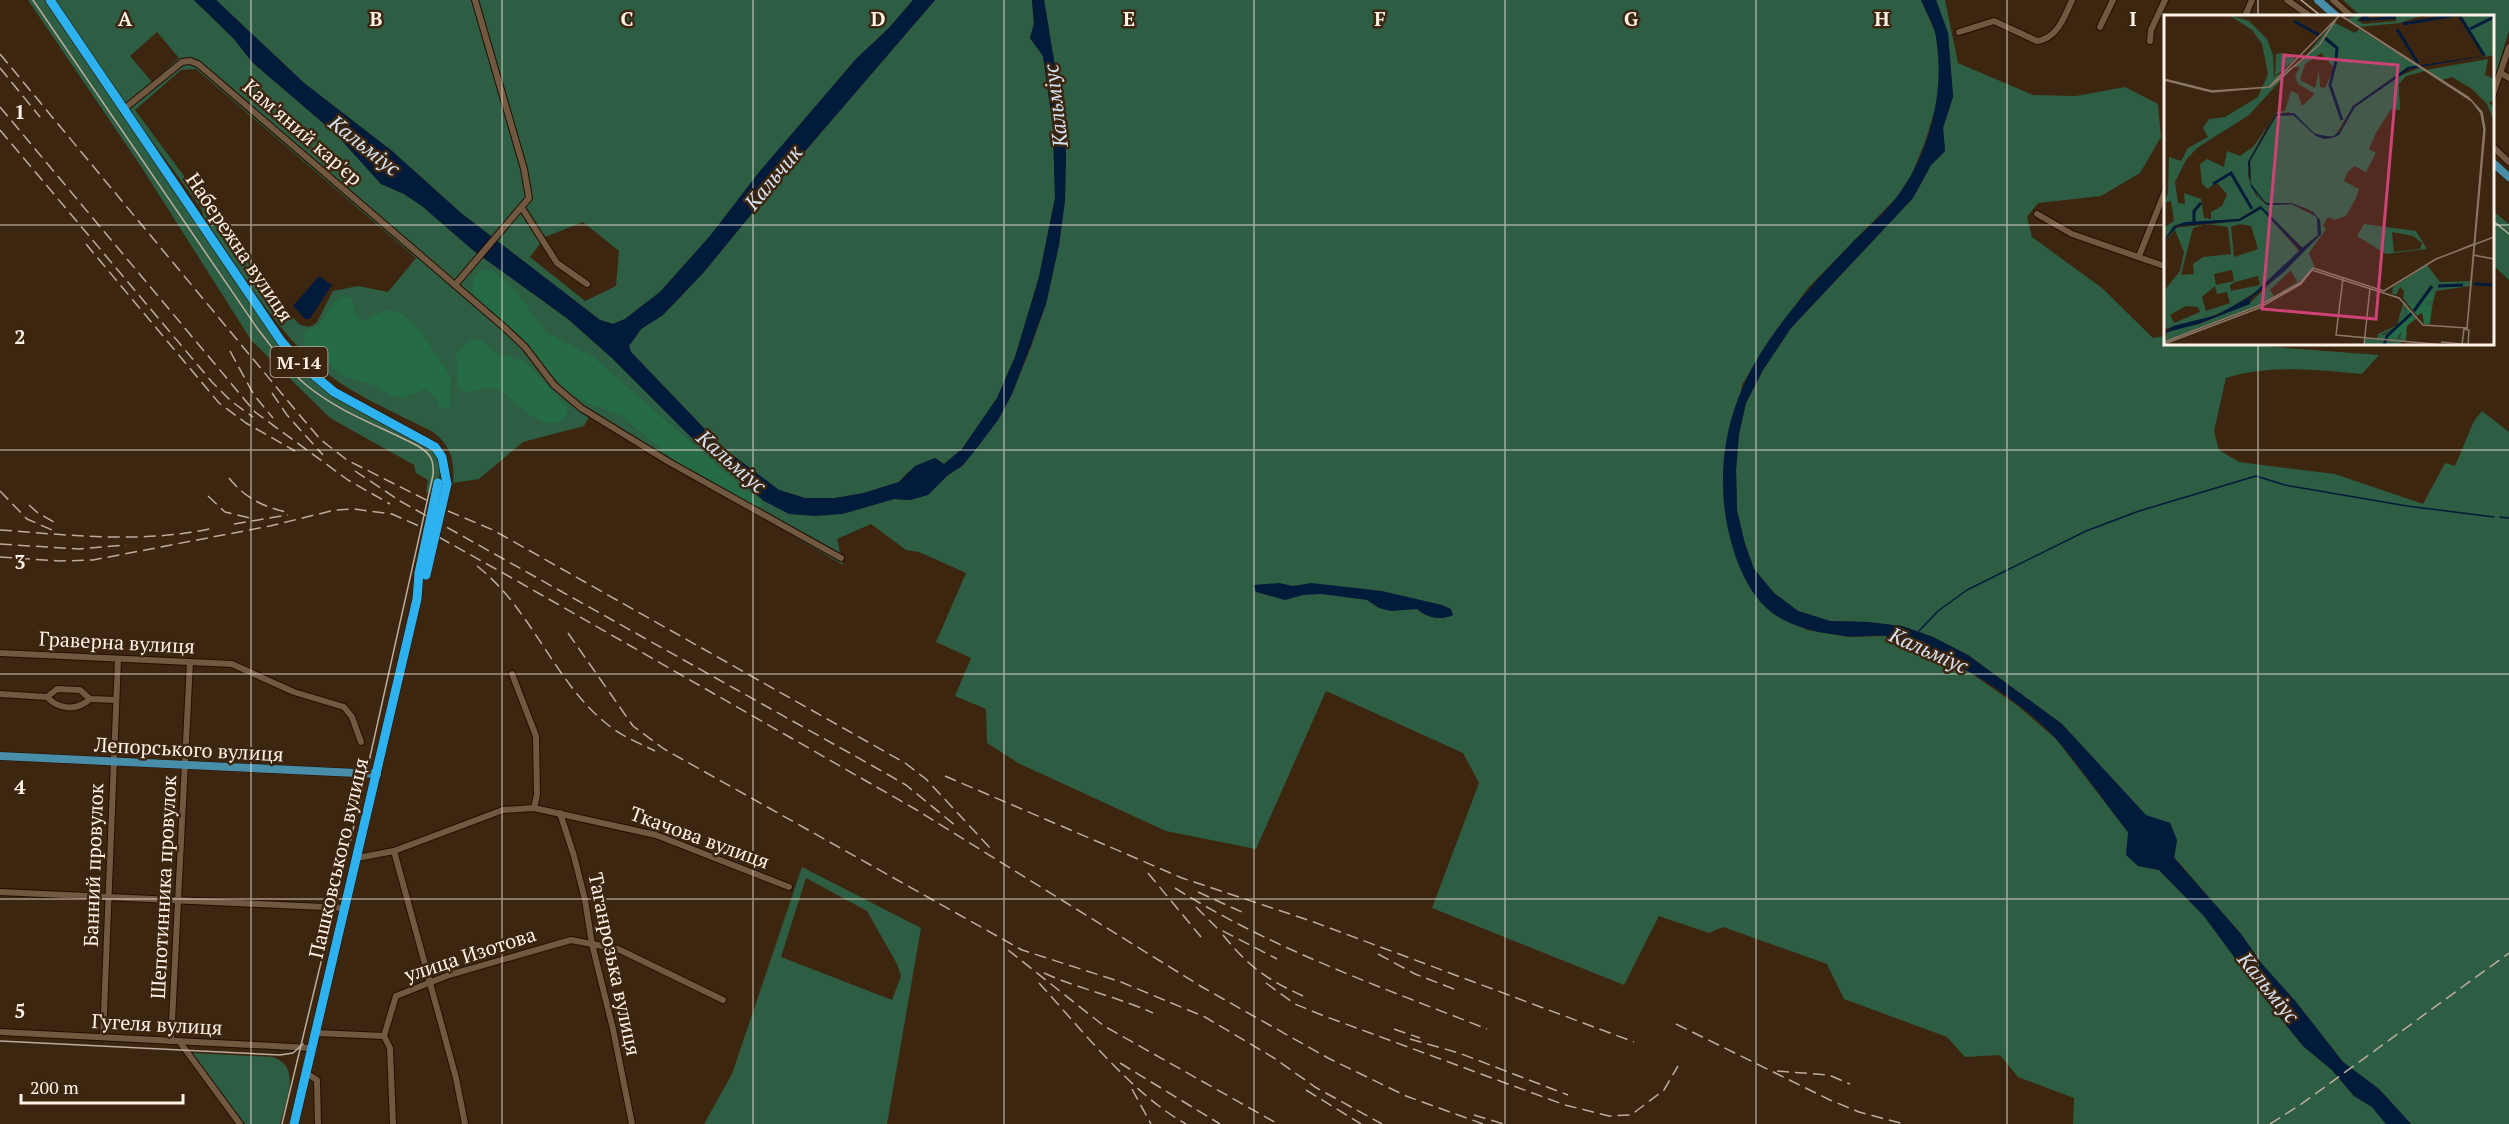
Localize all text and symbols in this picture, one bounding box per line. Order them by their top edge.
text: A [118,5,133,32]
text: B [370,5,383,32]
text: C [620,5,634,32]
text: D [871,5,885,32]
text: E [1123,5,1135,32]
text: F [1374,5,1386,32]
text: G [1624,5,1638,32]
text: H [1874,5,1890,32]
text: I [2129,5,2137,32]
inset map [2164,15,2494,345]
water label: Кальміус [1036,62,1074,150]
street label: Кам'яний кар'єр [238,73,368,191]
text: 1 [14,98,26,125]
water label: Кальміус [323,108,407,182]
water label: Кальчик [737,138,808,216]
street label: Набережна вулиця [180,167,300,327]
text: 2 [14,323,26,350]
road number: М-14 [270,347,328,377]
water label: Кальміус [691,422,773,500]
text: 3 [14,548,26,575]
water label: Кальміус [1884,620,1974,680]
street label: Граверна вулиця [38,624,196,660]
street label: Лепорського вулиця [93,731,284,767]
street label: Пашковського вулиця [302,755,374,961]
text: 4 [14,773,26,800]
street label: Шепотинника провулок [144,774,182,999]
street label: Банний провулок [77,783,109,947]
street label: Ткачова вулиця [626,799,774,875]
street label: Таганрозька вулиця [582,870,648,1058]
street label: улица Изотова [400,920,539,988]
water label: Кальміус [2231,945,2307,1029]
text: 5 [14,997,26,1024]
street label: Гугеля вулиця [91,1007,223,1041]
scale bar [21,1067,183,1105]
text: 200 m [30,1075,79,1099]

